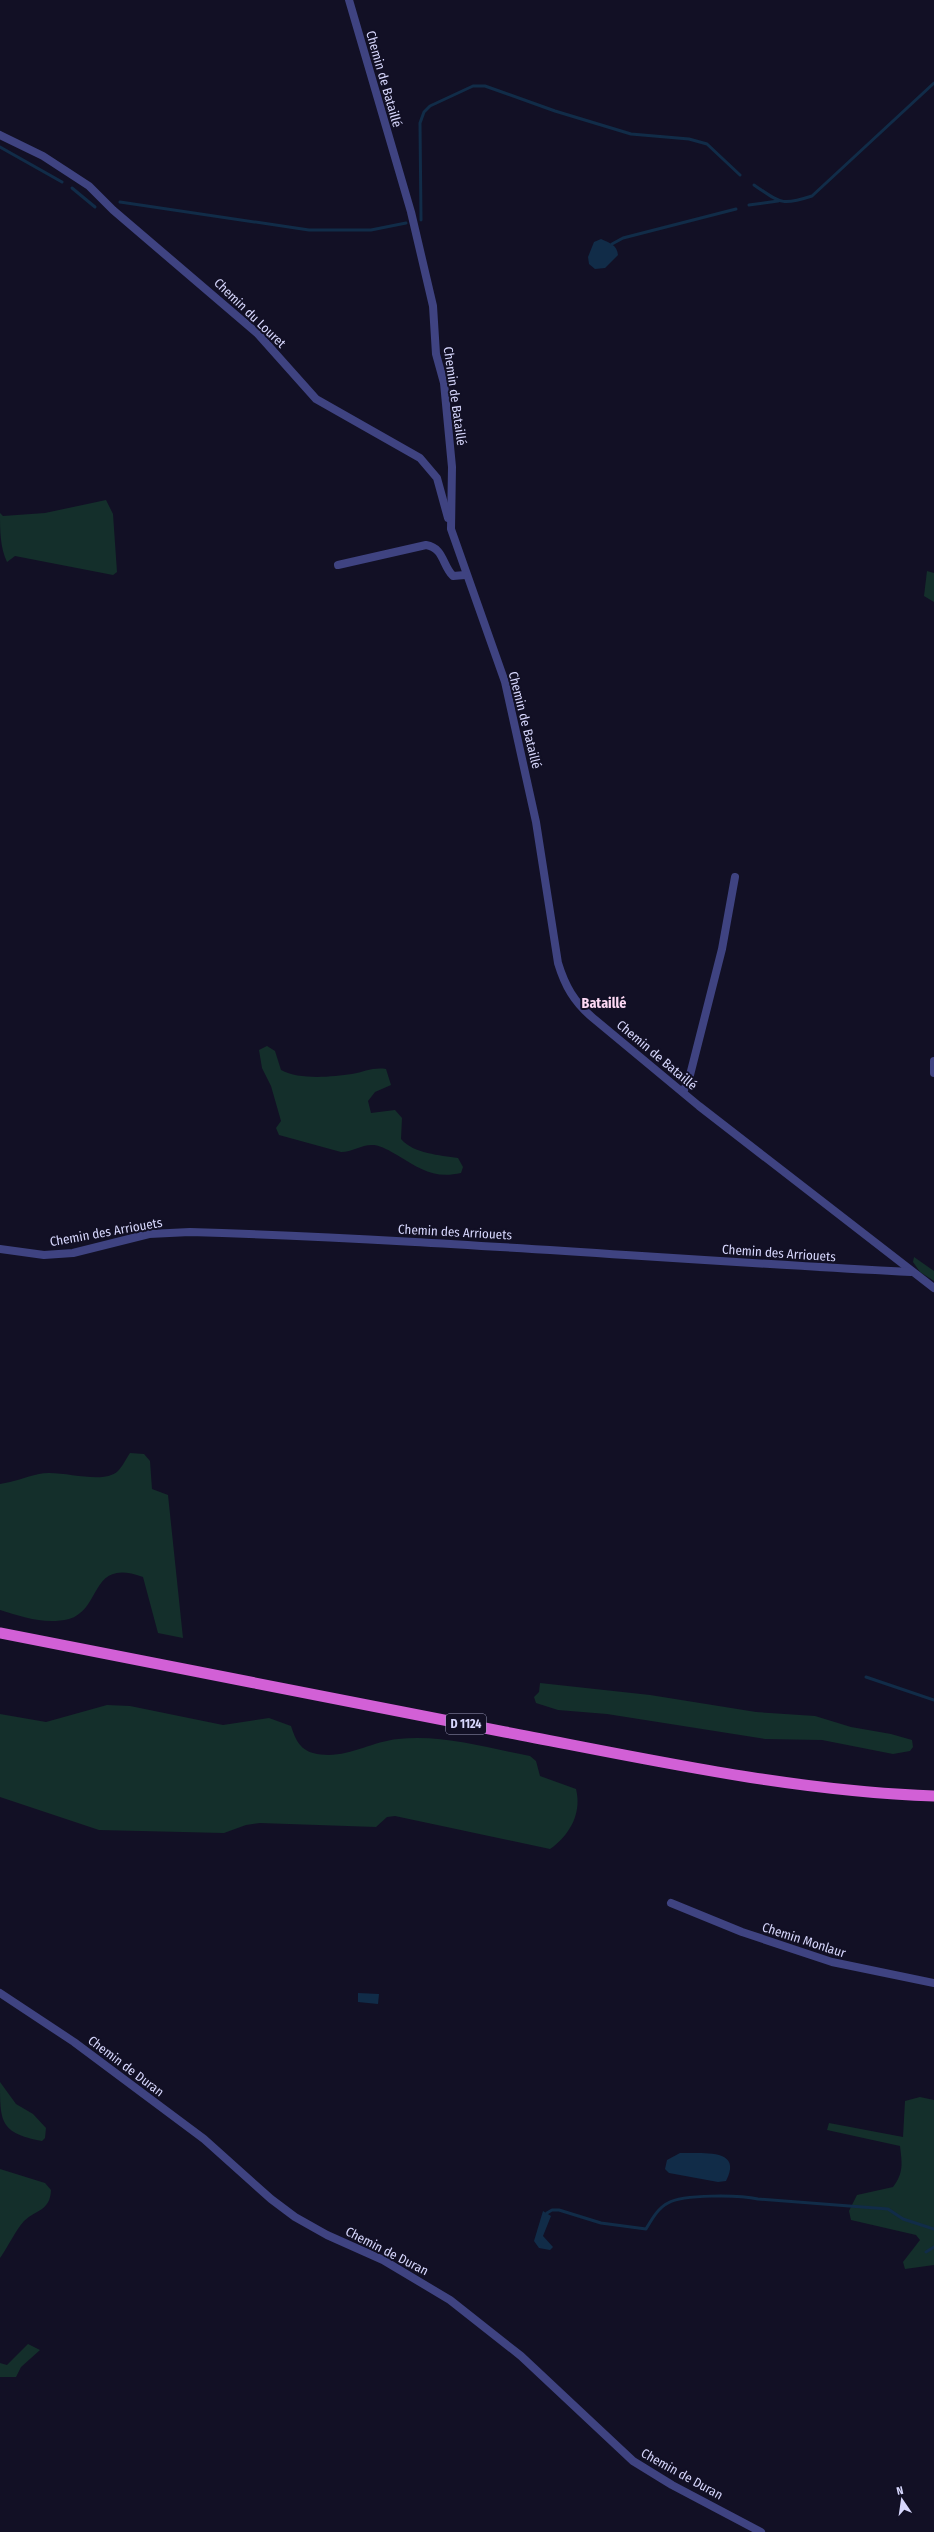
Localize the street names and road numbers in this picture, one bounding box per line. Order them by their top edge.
street label: Chemin de Bataillé [363,29,405,129]
street label: Chemin du Louret [211,275,289,351]
street label: Chemin de Bataillé [441,345,469,447]
street label: Chemin de Bataillé [506,670,544,770]
street label: Chemin de Bataillé [614,1017,700,1093]
street label: Chemin des Arriouets [49,1215,164,1249]
street label: Chemin des Arriouets [398,1222,513,1242]
street label: Chemin des Arriouets [722,1242,837,1264]
road number: D 1124 [446,1714,486,1734]
street label: Chemin Monlaur [760,1919,848,1961]
street label: Chemin de Duran [85,2033,167,2099]
street label: Chemin de Duran [343,2224,431,2278]
street label: Chemin de Duran [639,2445,725,2503]

